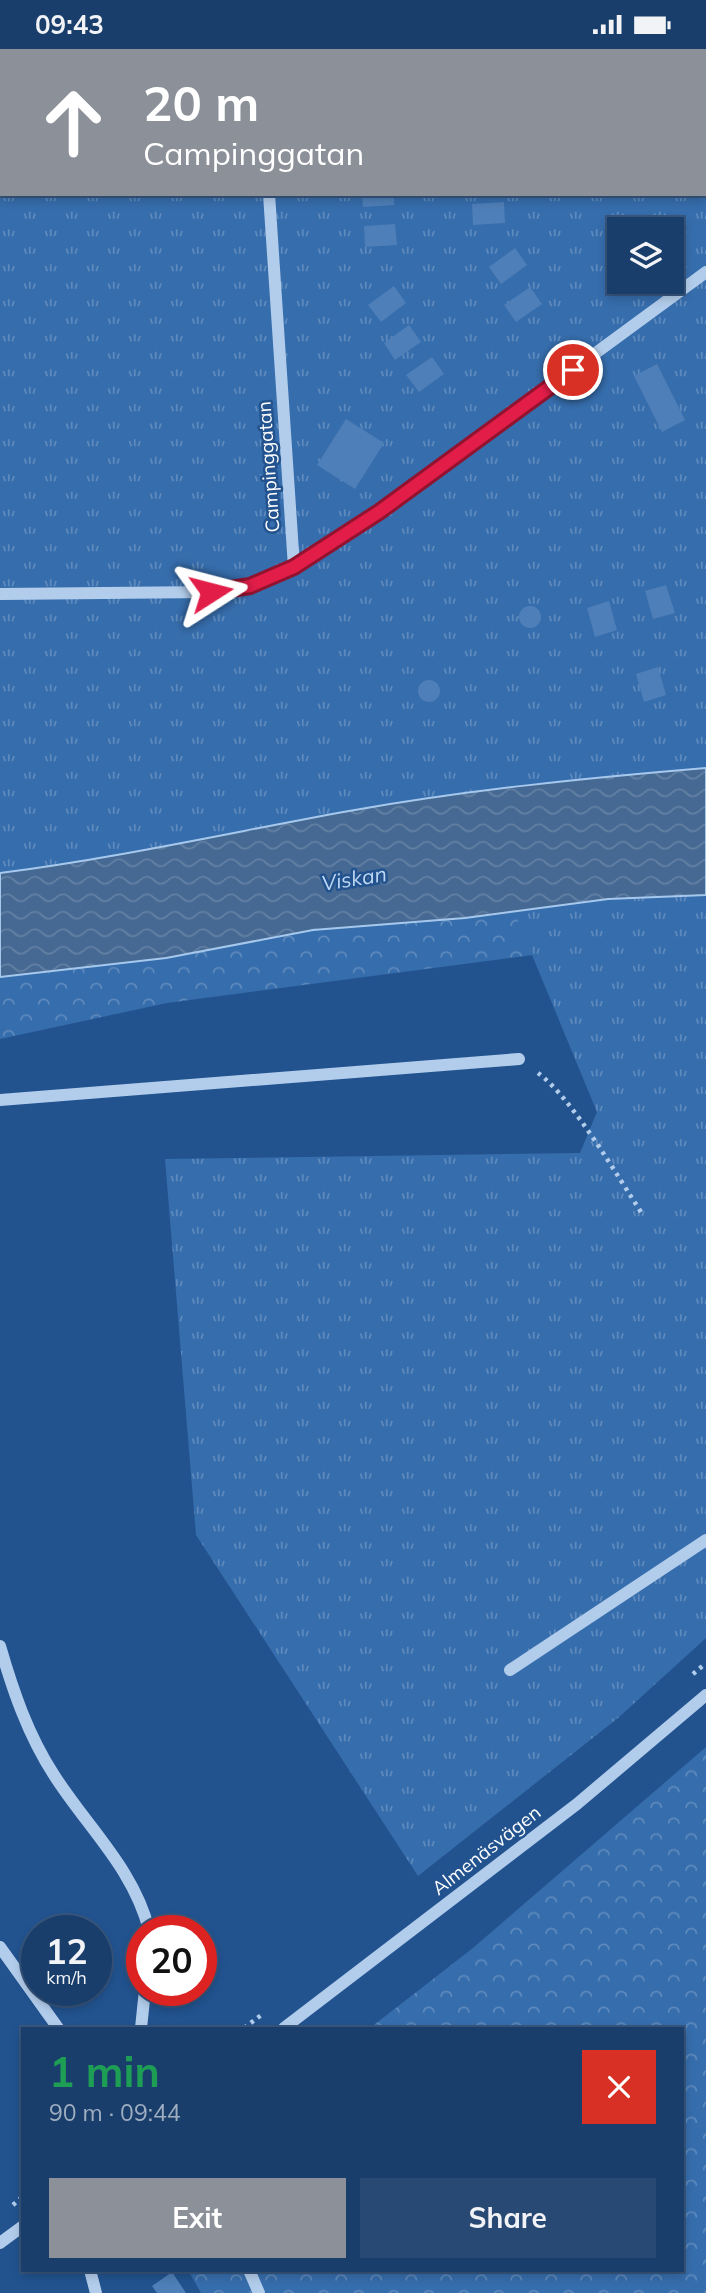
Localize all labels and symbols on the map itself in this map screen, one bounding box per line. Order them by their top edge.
pin [543,340,603,400]
street label: Campinggatan [251,401,285,533]
position arrow [174,555,248,629]
water label: Viskan [319,860,388,896]
street label: Almenäsvägen [427,1800,545,1900]
speed limit sign: 20 [126,1915,217,2006]

